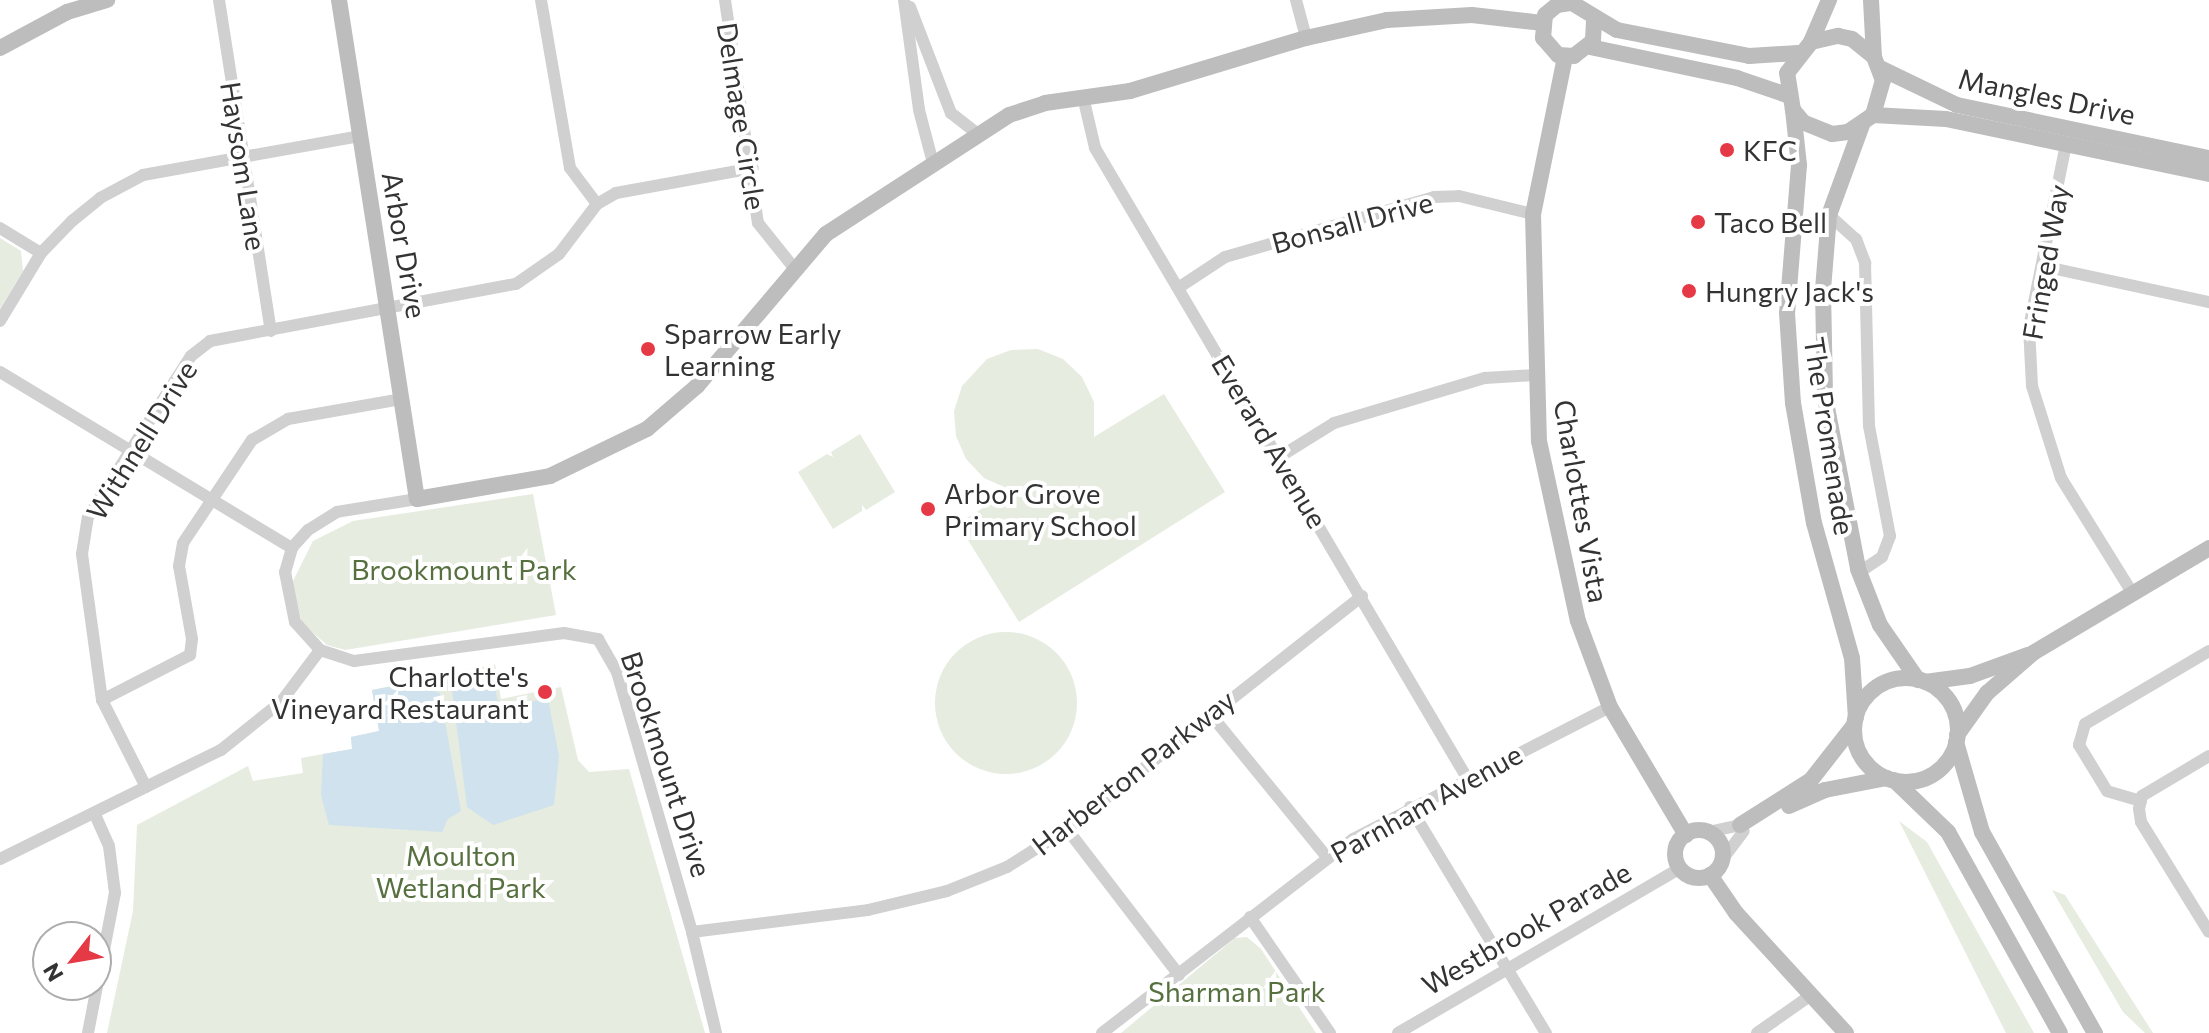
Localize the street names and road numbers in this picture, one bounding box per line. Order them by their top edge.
street label: Delmage Circle [711,20,773,212]
street label: Mangles Drive [1955,61,2139,131]
street label: Haysom Lane [214,79,274,253]
street label: Arbor Drive [376,169,434,321]
street label: Fringed Way [2015,182,2075,342]
street label: Bonsall Drive [1268,184,1436,260]
street label: The Promenade [1798,335,1862,537]
street label: Everard Avenue [1205,348,1335,534]
street label: Withnell Drive [79,354,203,526]
street label: Charlottes Vista [1548,397,1616,605]
street label: Brookmount Drive [615,647,719,881]
street label: Harberton Parkway [1025,682,1241,862]
street label: Parnham Avenue [1325,737,1527,869]
street label: Westbrook Parade [1416,855,1636,1001]

